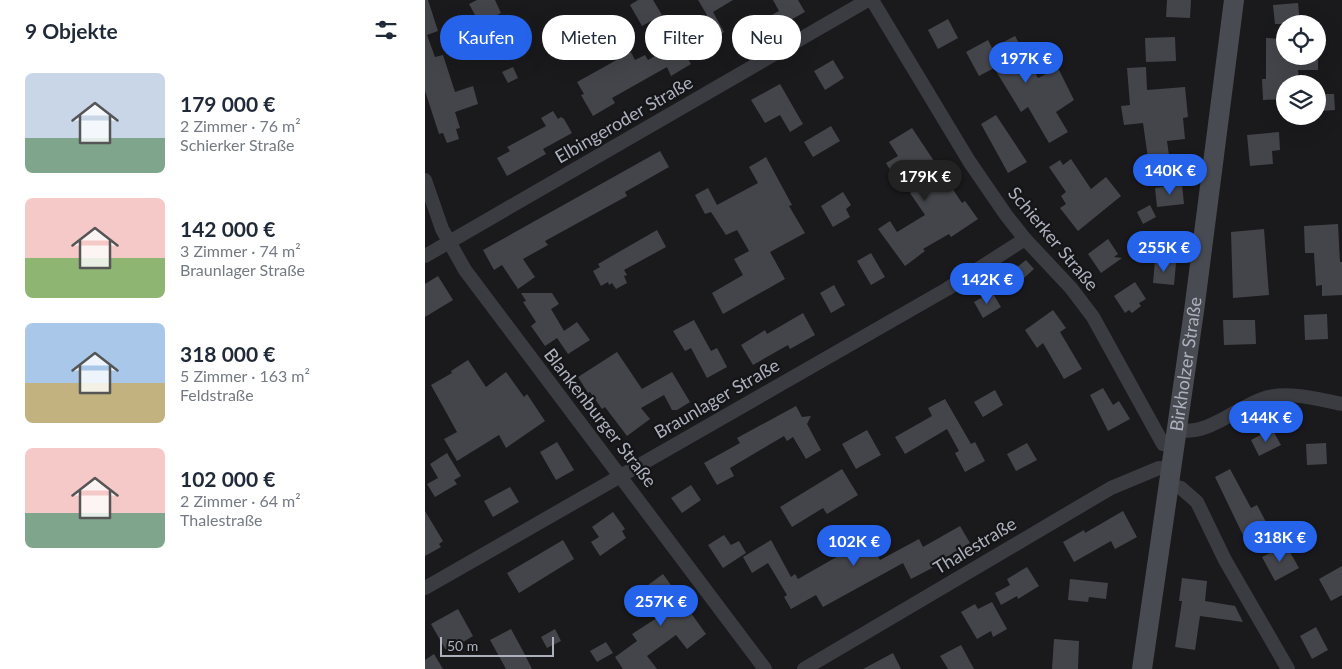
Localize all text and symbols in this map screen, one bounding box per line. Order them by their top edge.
chip: Kaufen [440,15,532,60]
chip: Mieten [542,15,635,60]
chip: Filter [645,15,722,60]
chip: Neu [732,15,801,60]
map controls [1276,15,1326,125]
button: locate [1276,15,1326,65]
icon: filters [372,16,400,44]
text: 9 Objekte [25,18,118,43]
pin: 197K € [985,42,1067,84]
text: 197K € [1000,48,1052,67]
street label: Elbingeroder Straße [551,71,696,168]
button: layers [1276,75,1326,125]
text: 179 000 € [180,91,275,116]
icon: home [65,93,125,153]
text: 2 Zimmer · 76 m² [180,116,301,135]
text: Schierker Straße [180,135,294,154]
pin: 140K € [1129,154,1211,196]
pin: 179K € [884,160,966,202]
text: 140K € [1144,160,1196,179]
text: 179K € [899,166,951,185]
street label: Schierker Straße [1004,182,1104,295]
text: 142 000 € [180,216,275,241]
icon: home [65,218,125,278]
pin: 255K € [1123,230,1205,273]
text: 255K € [1138,237,1190,256]
text: 3 Zimmer · 74 m² [180,241,301,260]
text: Braunlager Straße [180,260,305,279]
pin: 142K € [946,262,1028,305]
text: 142K € [961,269,1013,288]
street label: Birkholzer Straße [1165,296,1206,433]
text: 318 000 € [180,341,275,366]
icon: home [65,343,125,403]
street label: Blankenburger Straße [540,344,662,491]
street label: Braunlager Straße [650,353,783,443]
text: 5 Zimmer · 163 m² [180,366,310,385]
text: Feldstraße [180,385,254,404]
pin: 144K € [1225,400,1307,443]
text: 144K € [1240,407,1292,426]
text: 102 000 € [180,466,275,491]
icon: home [65,468,125,528]
text: 2 Zimmer · 64 m² [180,491,301,510]
text: Thalestraße [180,510,262,529]
street label: Thalestraße [929,512,1020,578]
pin: 318K € [1239,520,1321,563]
pin: 102K € [813,524,895,567]
text: 318K € [1254,527,1306,546]
text: 102K € [828,531,880,550]
pin: 257K € [620,584,702,627]
text: 257K € [635,591,687,610]
scale bar [440,634,554,657]
text: 50 m [447,637,478,654]

